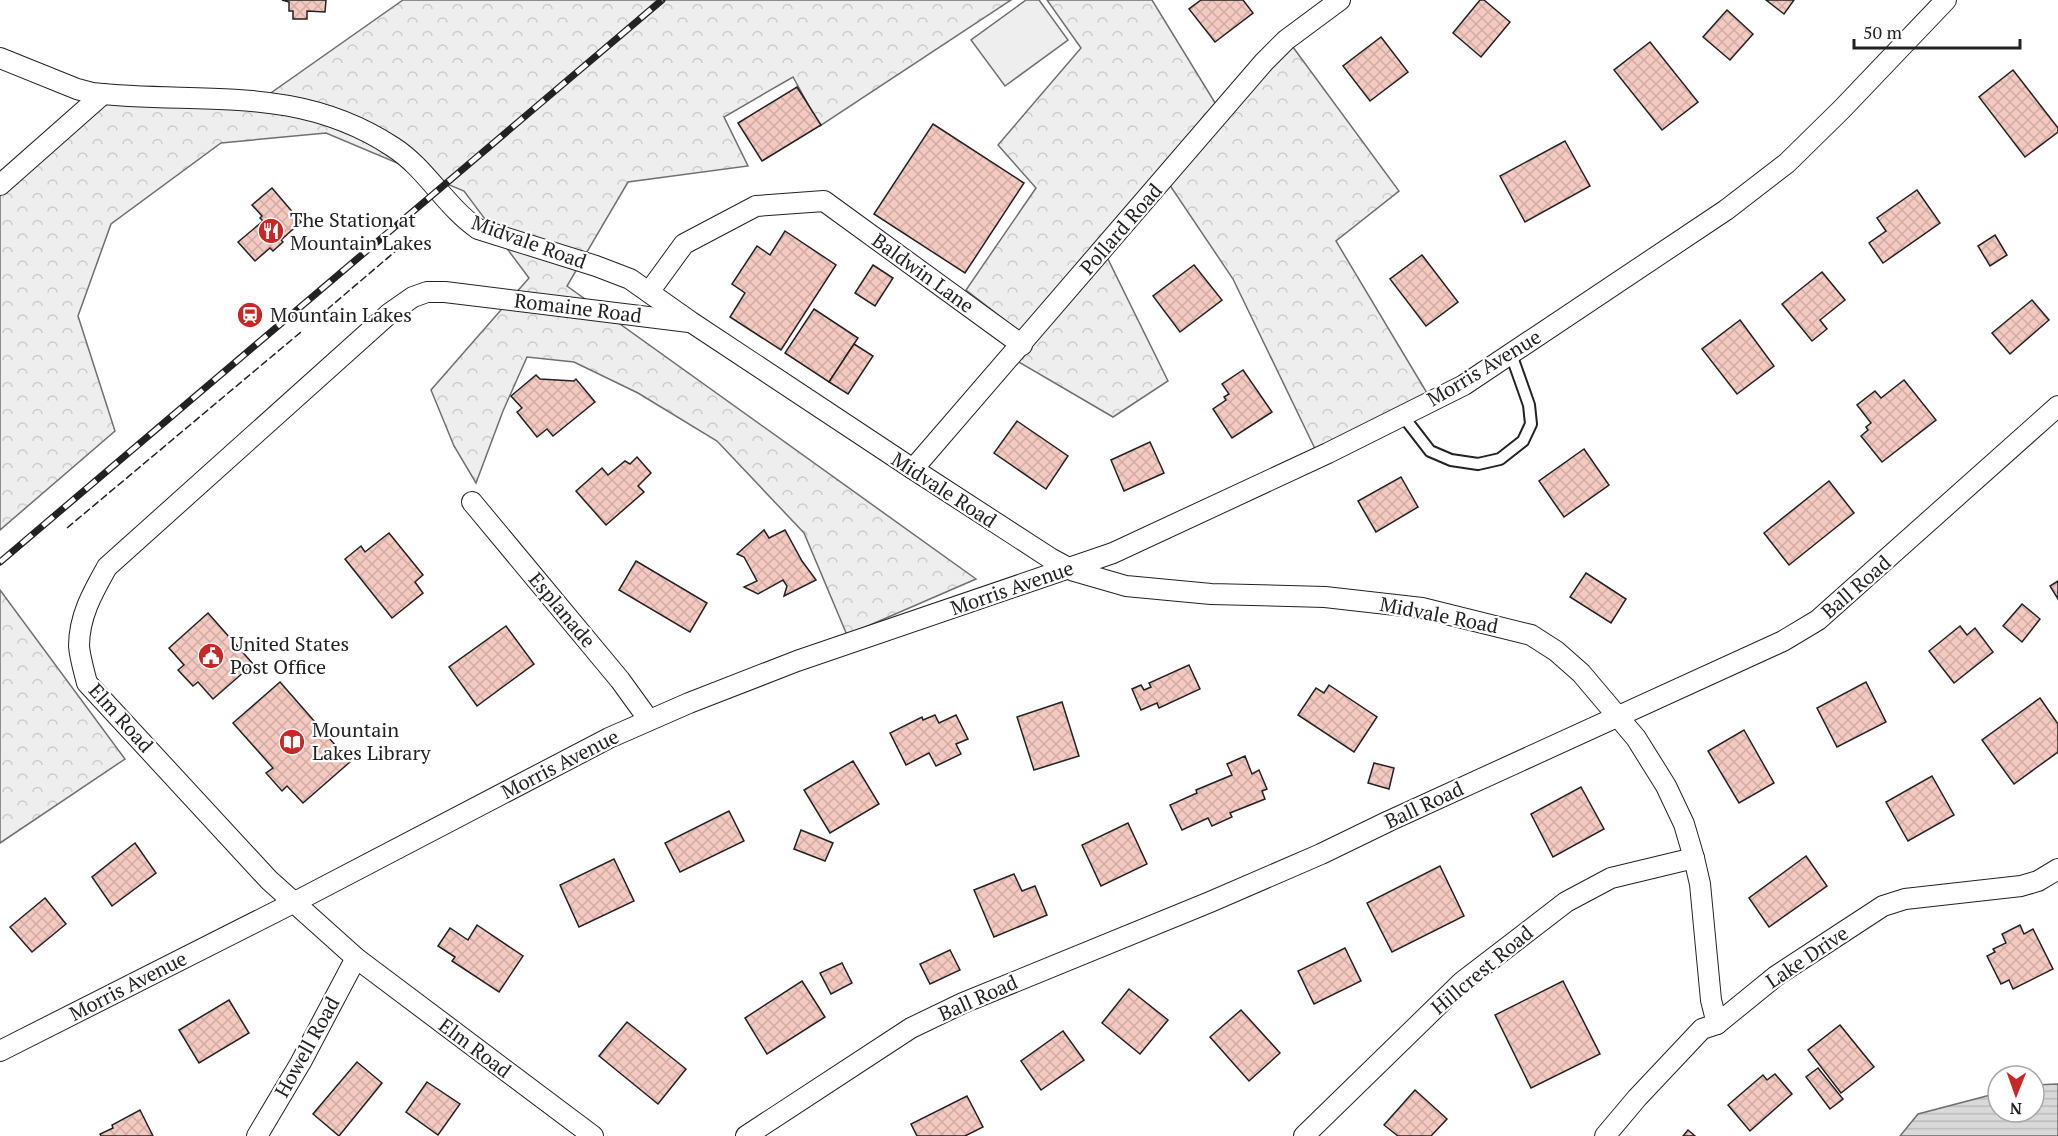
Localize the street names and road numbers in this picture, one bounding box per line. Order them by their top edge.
street label: Pollard Road [1073,177,1168,280]
street label: Midvale Road [468,208,590,275]
street label: Baldwin Lane [867,226,980,319]
street label: Romaine Road [513,286,643,329]
street label: Morris Avenue [1422,323,1546,412]
street label: Midvale Road [886,446,1002,534]
street label: Ball Road [1815,549,1896,624]
street label: Morris Avenue [947,554,1077,621]
street label: Esplanade [523,566,602,653]
street label: Midvale Road [1377,590,1501,639]
street label: Elm Road [83,677,160,758]
street label: Morris Avenue [496,722,623,805]
street label: Ball Road [1380,775,1468,835]
street label: Hillcrest Road [1425,919,1538,1020]
street label: Lake Drive [1760,919,1853,994]
street label: Morris Avenue [64,944,191,1027]
street label: Ball Road [934,968,1022,1027]
street label: Howell Road [268,992,345,1102]
street label: Elm Road [433,1011,517,1084]

